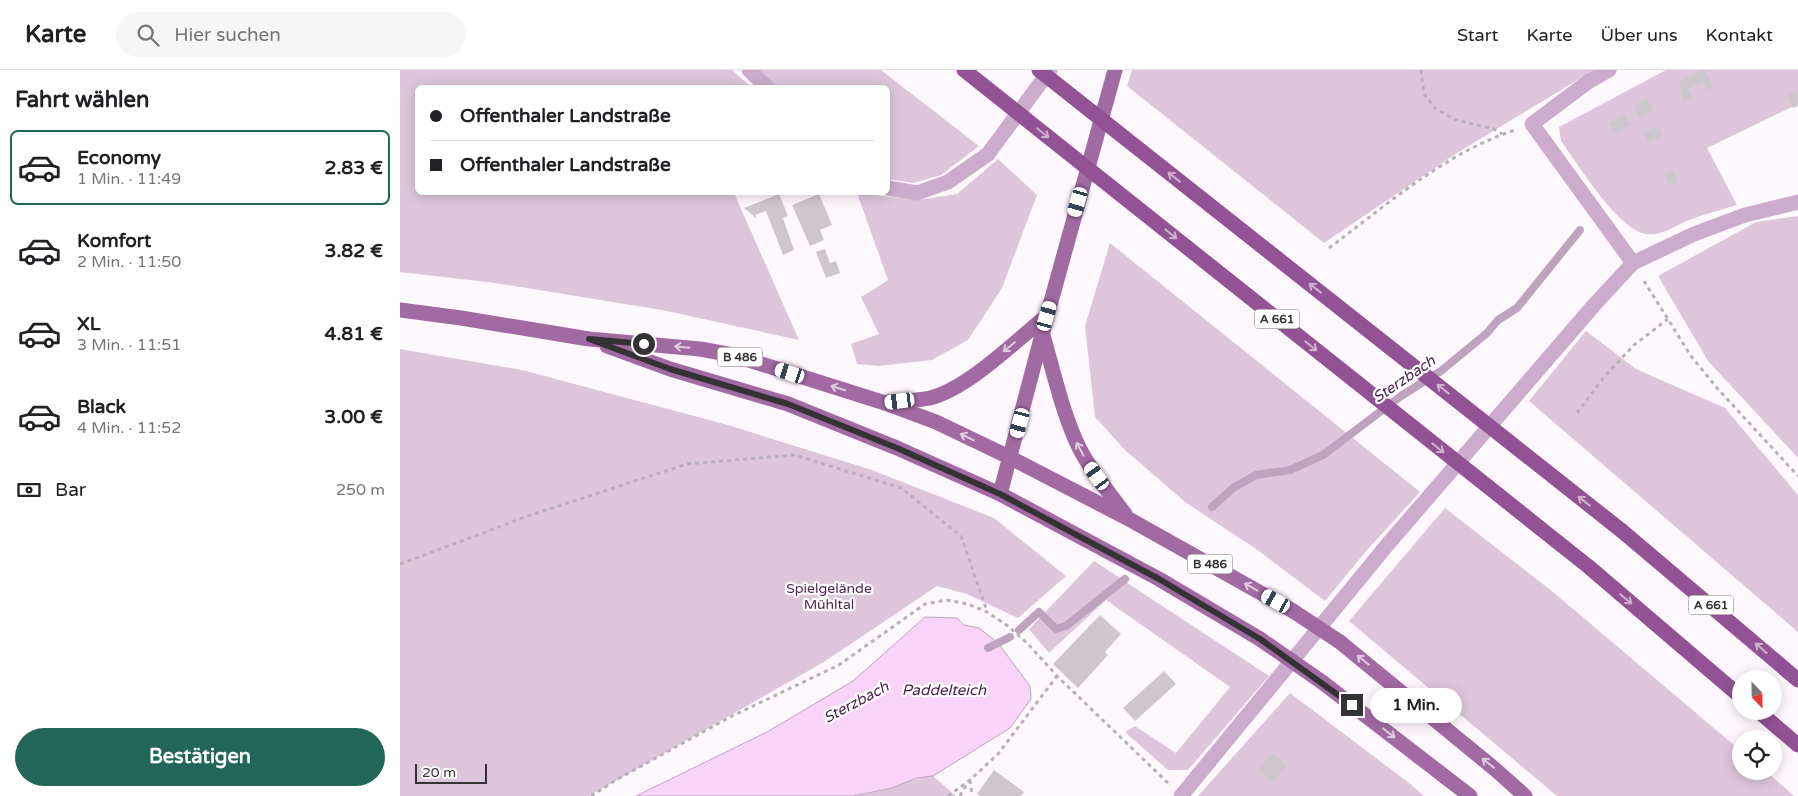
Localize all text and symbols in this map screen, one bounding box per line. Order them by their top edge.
search box [116,12,466,57]
text: Karte [25,20,86,49]
icon: search [134,21,162,49]
text: Hier suchen [174,24,281,46]
text: Start [1457,24,1498,46]
text: Karte [1526,24,1572,46]
text: Über uns [1600,24,1678,46]
text: Kontakt [1706,24,1773,46]
text: Fahrt wählen [15,87,149,113]
text: Offenthaler Landstraße [460,105,671,127]
one-way arrow [1037,127,1050,138]
icon: car [17,145,62,190]
text: Economy [77,147,161,169]
text: Offenthaler Landstraße [460,154,671,176]
text: 2.83 € [324,157,383,179]
text: 1 Min. · 11:49 [77,169,181,189]
one-way arrow [1168,171,1181,182]
car [1066,186,1089,218]
icon: car [17,228,62,273]
one-way arrow [1164,229,1177,240]
text: Komfort [77,230,151,252]
text: 3.82 € [324,240,383,262]
text: 2 Min. · 11:50 [77,252,181,272]
one-way arrow [1309,283,1322,294]
car [1035,300,1058,332]
road number: A 661 [1254,310,1300,328]
icon: car [17,311,62,356]
text: XL [77,313,101,335]
text: 4.81 € [324,323,383,345]
route start [633,333,655,355]
text: 3 Min. · 11:51 [77,335,181,355]
one-way arrow [1003,341,1016,352]
one-way arrow [1305,341,1318,352]
one-way arrow [674,343,690,352]
road number: B 486 [718,348,762,366]
water label: Sterzbach [1369,351,1439,406]
car [773,361,806,385]
one-way arrow [831,383,847,393]
one-way arrow [1437,384,1450,395]
car [884,392,915,410]
icon: car [17,394,62,439]
text: Black [77,396,126,418]
text: 3.00 € [324,406,383,428]
car [1008,407,1031,439]
text: 4 Min. · 11:52 [77,418,181,438]
one-way arrow [959,432,974,442]
one-way arrow [1075,441,1085,456]
one-way arrow [1432,442,1445,453]
car [1082,459,1111,493]
icon: cash [15,476,43,504]
text: Bar [55,479,86,501]
text: 250 m [336,480,385,500]
one-way arrow [1578,495,1591,506]
road number: B 486 [1188,554,1232,574]
park label: Spielgelände Mühltal [786,580,872,613]
one-way arrow [1244,581,1258,591]
car [1259,587,1292,615]
one-way arrow [1620,593,1633,605]
road number: A 661 [1688,596,1734,614]
one-way arrow [1755,642,1768,653]
one-way arrow [1356,655,1369,666]
north arrow [1732,670,1782,720]
map controls [1732,670,1782,780]
water label: Sterzbach [820,677,892,727]
water label: Paddelteich [902,681,987,699]
callout: 1 Min. [1370,688,1462,722]
route end [1341,694,1363,716]
text: 1 Min. [1392,695,1440,715]
button: Bestätigen [15,728,385,786]
one-way arrow [1382,728,1395,739]
button: locate [1732,730,1782,780]
one-way arrow [1482,758,1495,769]
scale bar [415,761,488,784]
text: 20 m [422,764,456,781]

